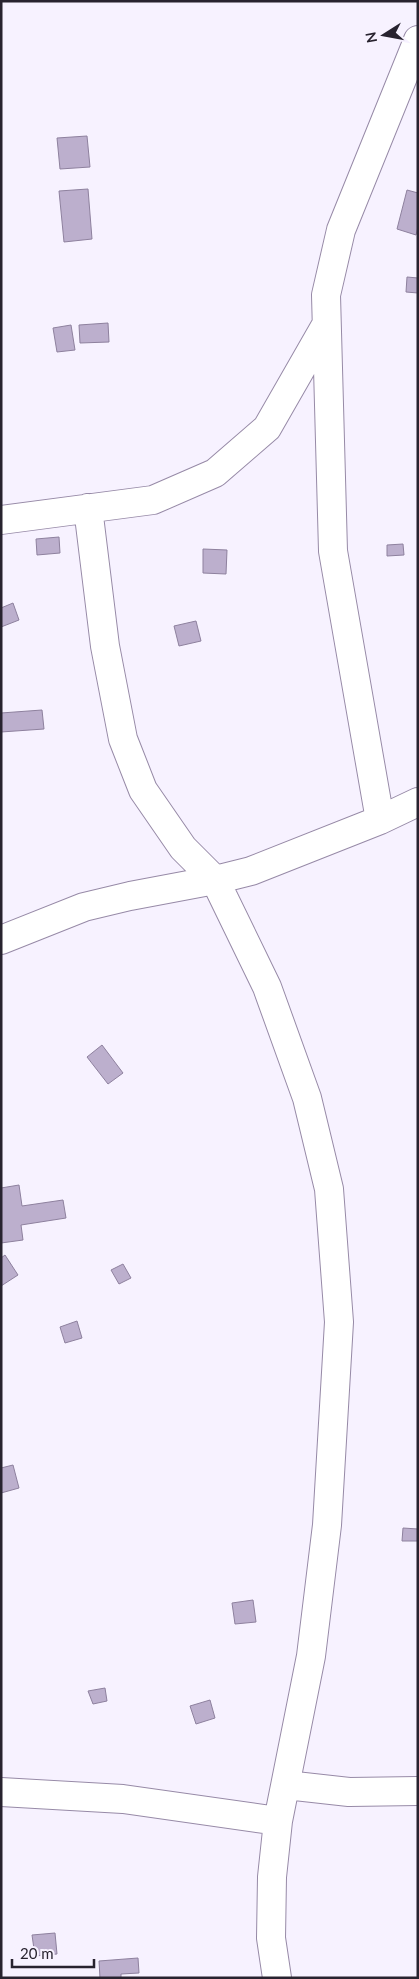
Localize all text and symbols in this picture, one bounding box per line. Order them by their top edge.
north arrow [359,10,409,60]
text: N [361,31,380,44]
scale bar [12,1936,95,1968]
text: 20 m [20,1944,54,1962]

